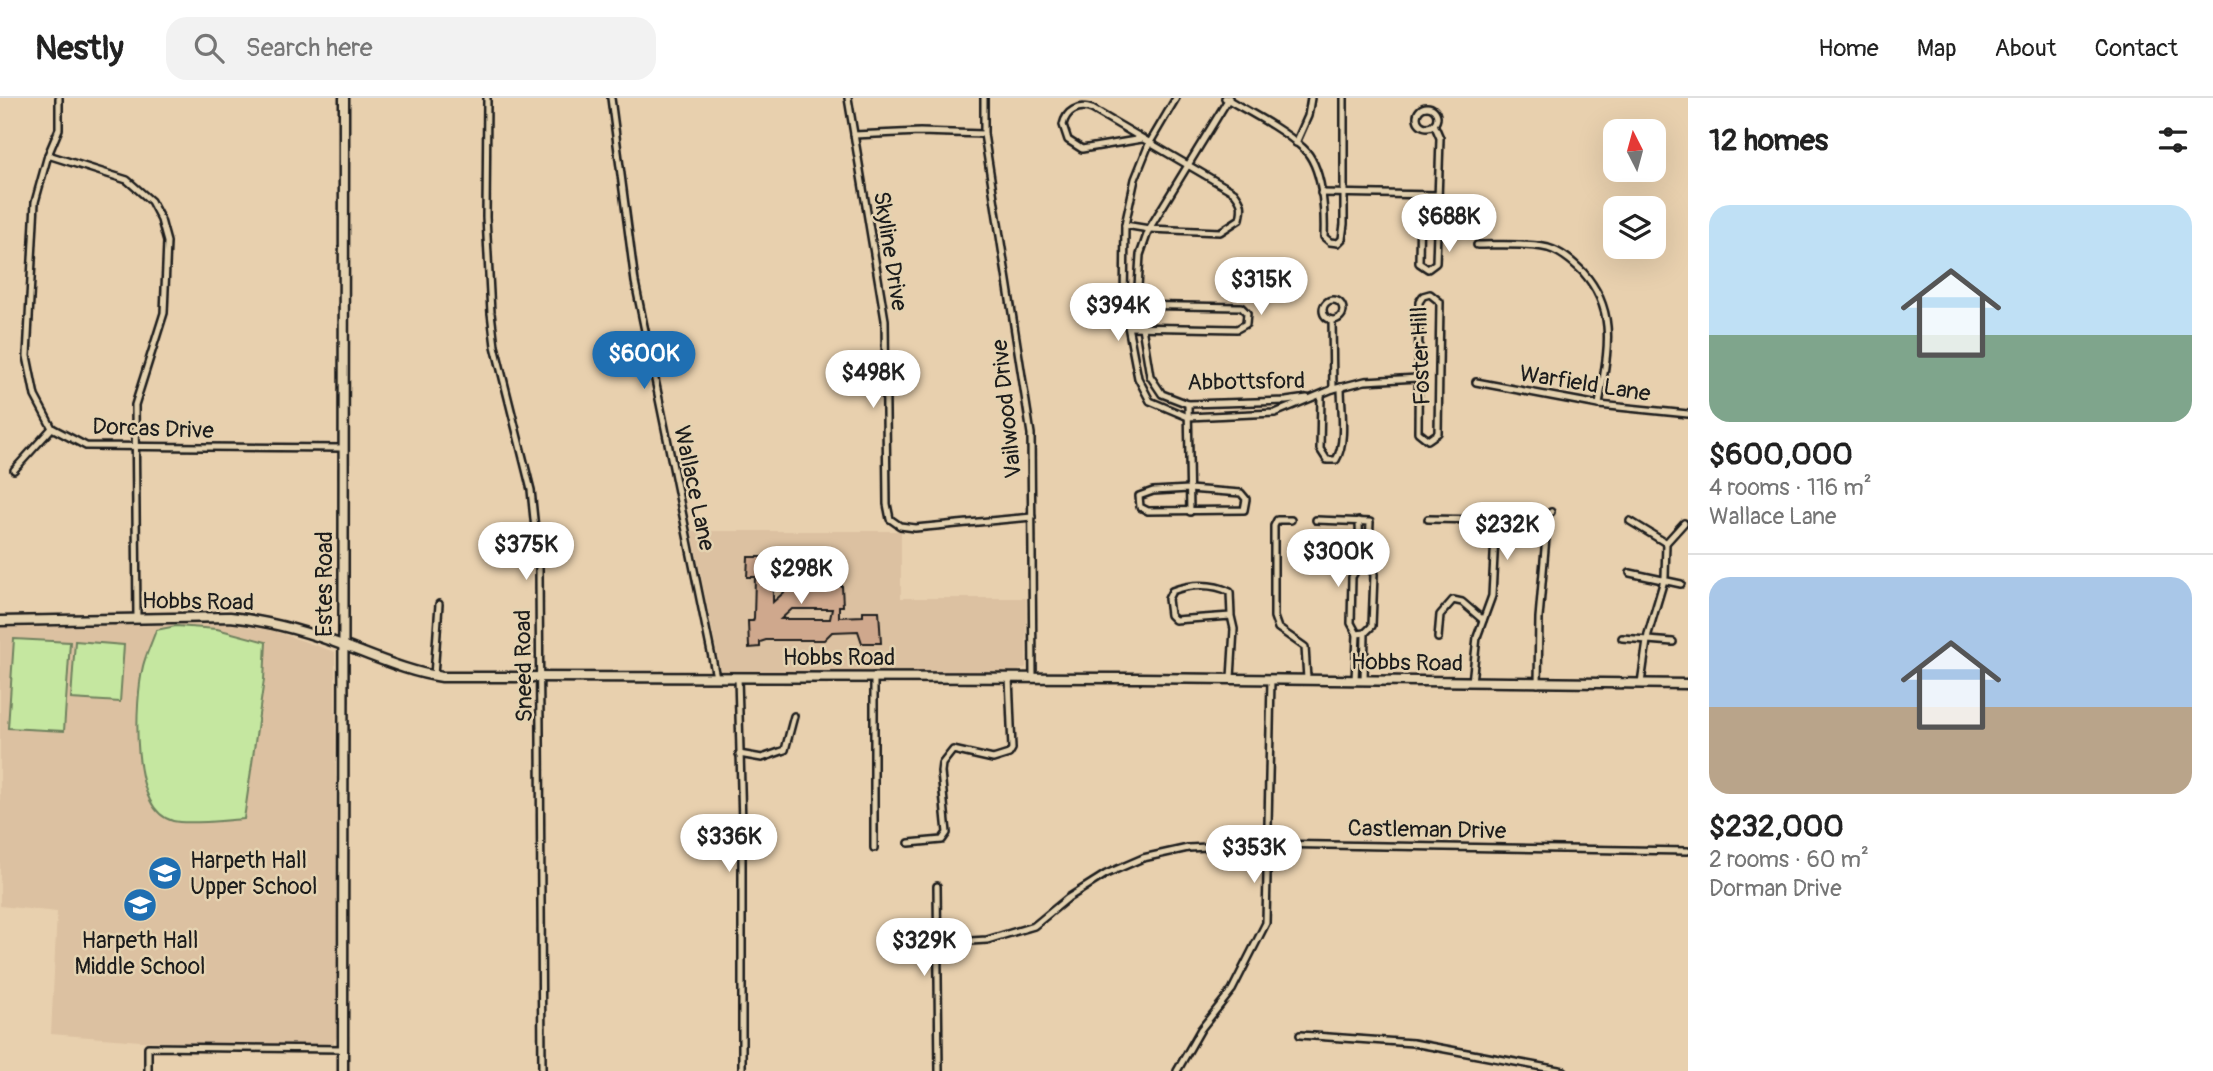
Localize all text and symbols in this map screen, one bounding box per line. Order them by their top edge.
search box [166,17,656,80]
text: Nestly [35,28,124,69]
icon: search [190,29,228,67]
text: Search here [246,32,373,64]
text: Home [1818,34,1879,63]
text: Map [1917,34,1957,63]
text: About [1995,34,2057,63]
text: Contact [2095,34,2178,63]
north arrow [1603,119,1666,182]
map controls [1603,119,1666,259]
icon: filters [2154,121,2192,159]
text: 12 homes [1709,122,1828,159]
street label: Skyline Drive [867,189,914,314]
pin: $688K [1400,194,1498,254]
button: layers [1603,196,1666,259]
text: $688K [1418,202,1480,231]
icon: home [1888,250,2014,376]
pin: $315K [1212,258,1310,317]
text: $315K [1231,265,1291,294]
pin: $394K [1069,284,1167,343]
text: $394K [1086,291,1150,320]
street label: Foster Hill [1404,306,1437,406]
pin: $600K [595,331,693,391]
street label: Vailwood Drive [985,337,1028,480]
text: $600K [608,339,680,368]
pin: $498K [824,350,922,410]
text: $498K [841,358,905,387]
street label: Warfield Lane [1517,359,1653,408]
street label: Abbottsford [1187,366,1305,397]
street label: Dorcas Drive [92,412,215,445]
street label: Wallace Lane [667,423,722,554]
text: $600,000 [1709,436,1853,473]
text: 4 rooms · 116 m² [1709,473,1872,502]
text: Wallace Lane [1709,502,1836,531]
pin: $232K [1458,503,1556,562]
text: $232K [1475,510,1539,539]
pin: $375K [477,522,575,582]
text: $375K [494,530,558,559]
pin: $300K [1289,530,1387,589]
street label: Estes Road [310,531,339,637]
text: $300K [1303,537,1373,566]
pin: $298K [752,546,850,606]
text: $298K [770,554,832,583]
street label: Hobbs Road [142,586,254,617]
street label: Sneed Road [508,609,539,723]
icon: home [1888,622,2014,748]
street label: Hobbs Road [783,643,895,672]
street label: Hobbs Road [1351,647,1463,678]
text: $232,000 [1709,808,1844,845]
pin: $336K [680,814,778,874]
street label: Castleman Drive [1347,814,1507,845]
text: $336K [696,822,762,851]
pin: $353K [1205,826,1303,885]
text: $353K [1222,833,1286,862]
text: 2 rooms · 60 m² [1709,845,1869,874]
place label: Harpeth Hall Upper School [190,846,318,901]
school or university icon: Harpeth Hall Upper School [146,854,184,892]
text: Dorman Drive [1709,874,1842,903]
school or university icon: Harpeth Hall Middle School [121,886,159,924]
pin: $329K [875,918,973,978]
place label: Harpeth Hall Middle School [74,926,206,981]
text: $329K [892,926,956,955]

